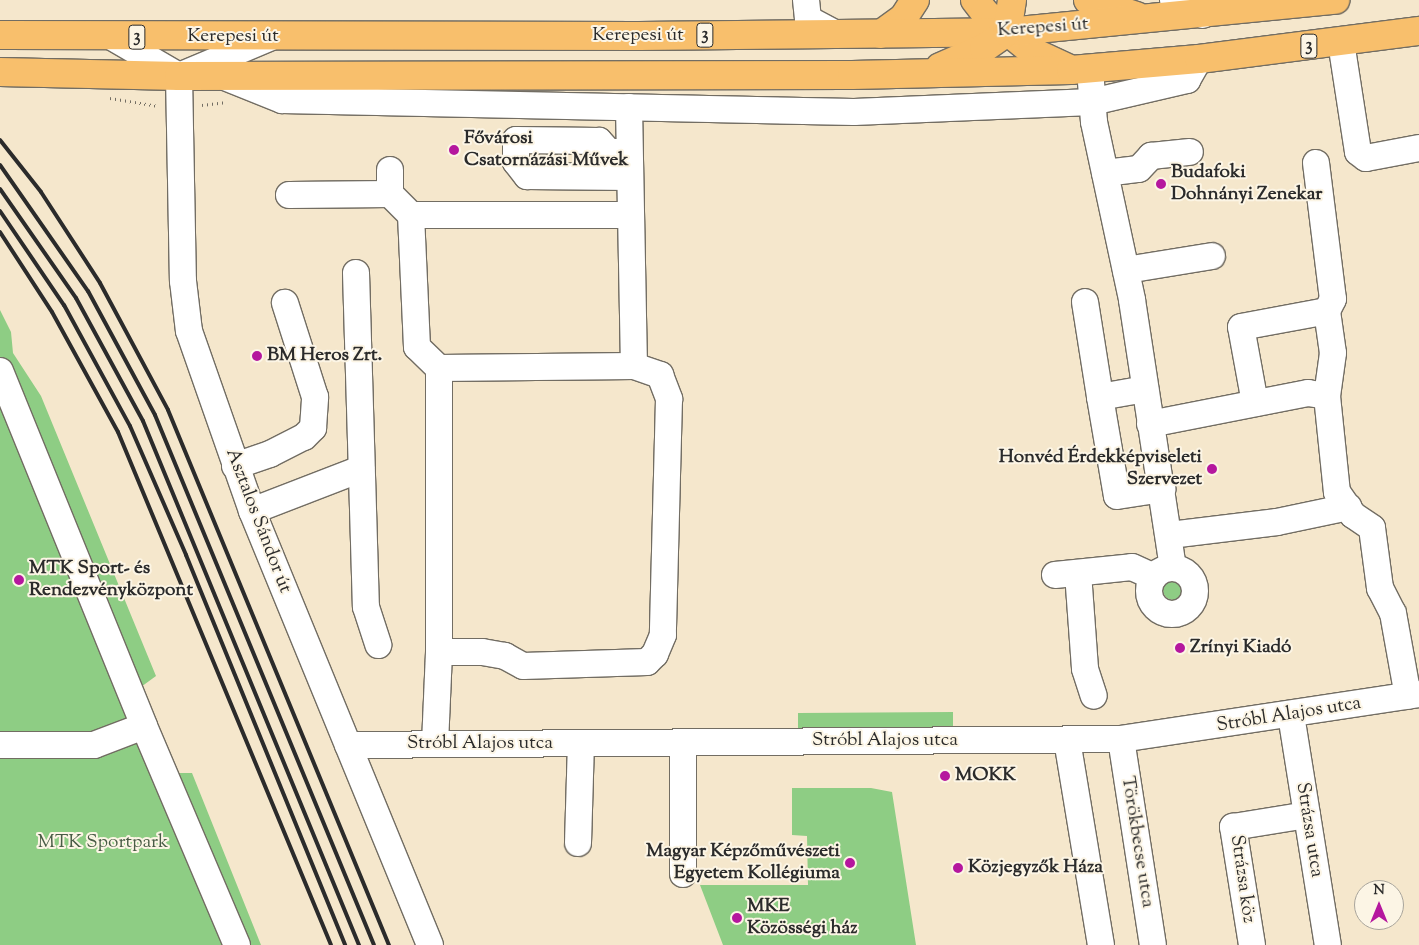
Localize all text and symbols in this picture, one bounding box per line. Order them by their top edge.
street label: Kerepesi út [997,13,1089,43]
road number: 3 [696,20,714,50]
road number: 3 [128,22,146,52]
street label: Kerepesi út [592,25,684,47]
street label: Kerepesi út [187,26,279,48]
road number: 3 [1300,30,1318,61]
place label: Fővárosi Csatornázási Művek [464,128,629,172]
marker: Fővárosi Csatornázási Művek [448,144,460,156]
place label: Budafoki Dohnányi Zenekar [1171,162,1322,206]
marker: Budafoki Dohnányi Zenekar [1155,178,1167,190]
place label: BM Heros Zrt. [267,345,382,367]
marker: BM Heros Zrt. [251,350,263,362]
street label: Asztalos Sándor út [220,445,296,597]
place label: Honvéd Érdekképviseleti Szervezet [999,447,1202,491]
marker: Honvéd Érdekképviseleti Szervezet [1206,463,1218,475]
place label: MTK Sport- és Rendezvényközpont [29,558,193,602]
marker: MTK Sport- és Rendezvényközpont [13,574,25,586]
place label: Zrínyi Kiadó [1190,637,1291,659]
marker: Zrínyi Kiadó [1174,642,1186,654]
street label: Stróbl Alajos utca [1215,692,1363,738]
street label: Stróbl Alajos utca [812,730,958,752]
street label: Stróbl Alajos utca [407,733,553,755]
place label: MOKK [955,765,1016,787]
marker: MOKK [939,770,951,782]
street label: Törökbecse utca [1115,775,1159,909]
street label: Strázsa utca [1290,781,1328,879]
park label: MTK Sportpark [38,832,168,854]
street label: Strázsa köz [1225,833,1259,925]
place label: Magyar Képzőművészeti Egyetem Kollégiuma [646,841,840,885]
marker: Magyar Képzőművészeti Egyetem Kollégiuma [844,857,856,869]
place label: Közjegyzők Háza [968,857,1103,879]
marker: Közjegyzők Háza [952,862,964,874]
north arrow [1354,880,1404,930]
text: N [1373,881,1385,901]
place label: MKE Közösségi ház [747,896,857,940]
marker: MKE Közösségi ház [731,912,743,924]

